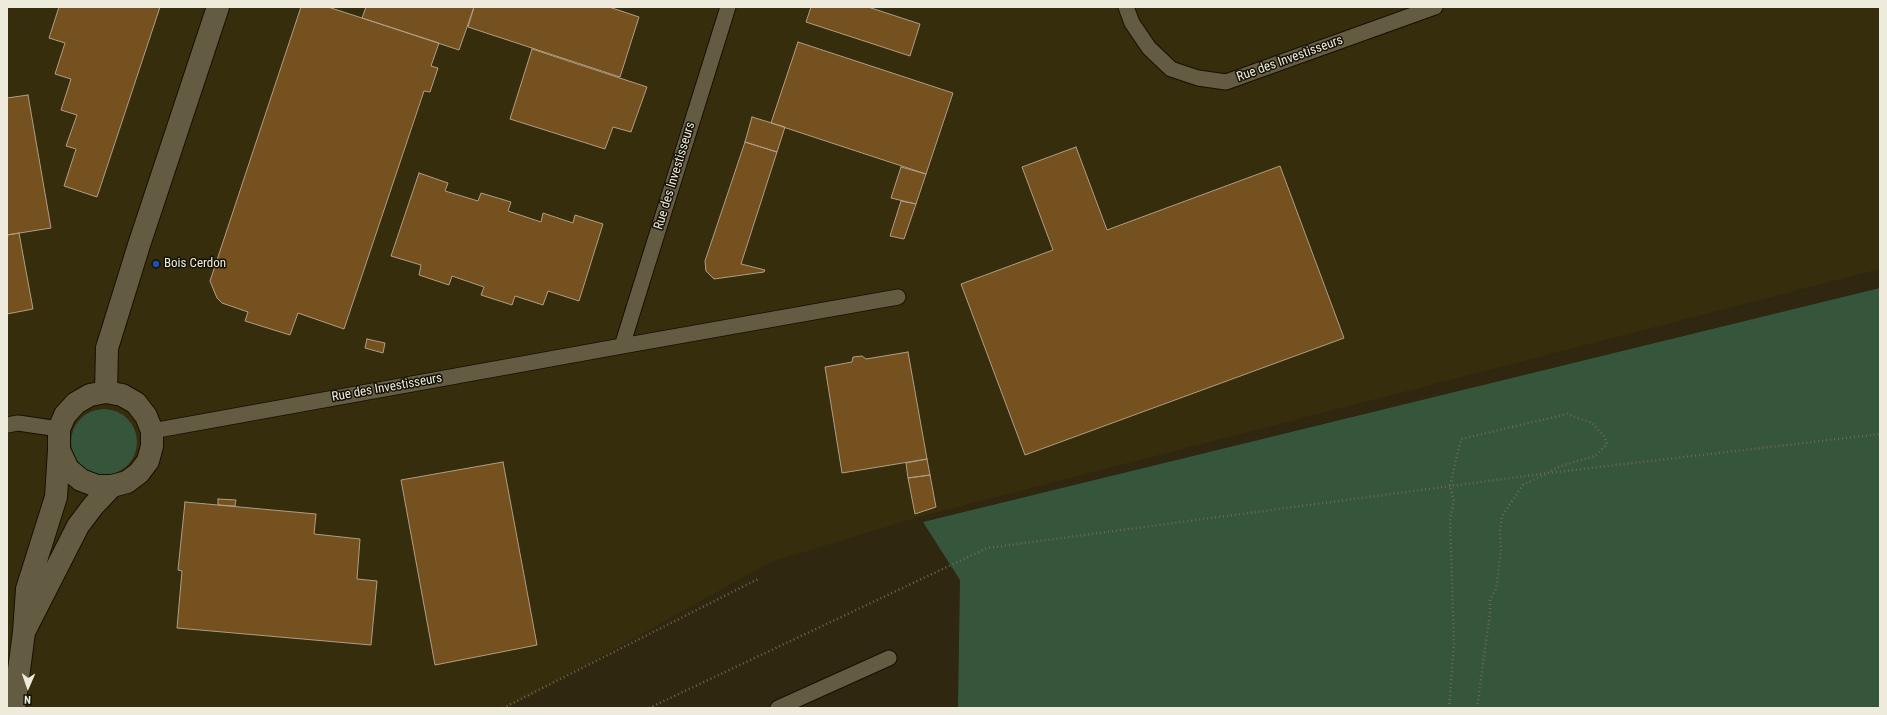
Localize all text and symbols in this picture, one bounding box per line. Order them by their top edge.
street label: Rue des Investisseurs [1235,33,1345,85]
street label: Rue des Investisseurs [651,120,699,232]
place label: Bois Cerdon [164,256,226,272]
marker: Bois Cerdon [151,259,161,269]
street label: Rue des Investisseurs [331,371,443,405]
north arrow [8,667,48,707]
text: N [24,693,31,706]

